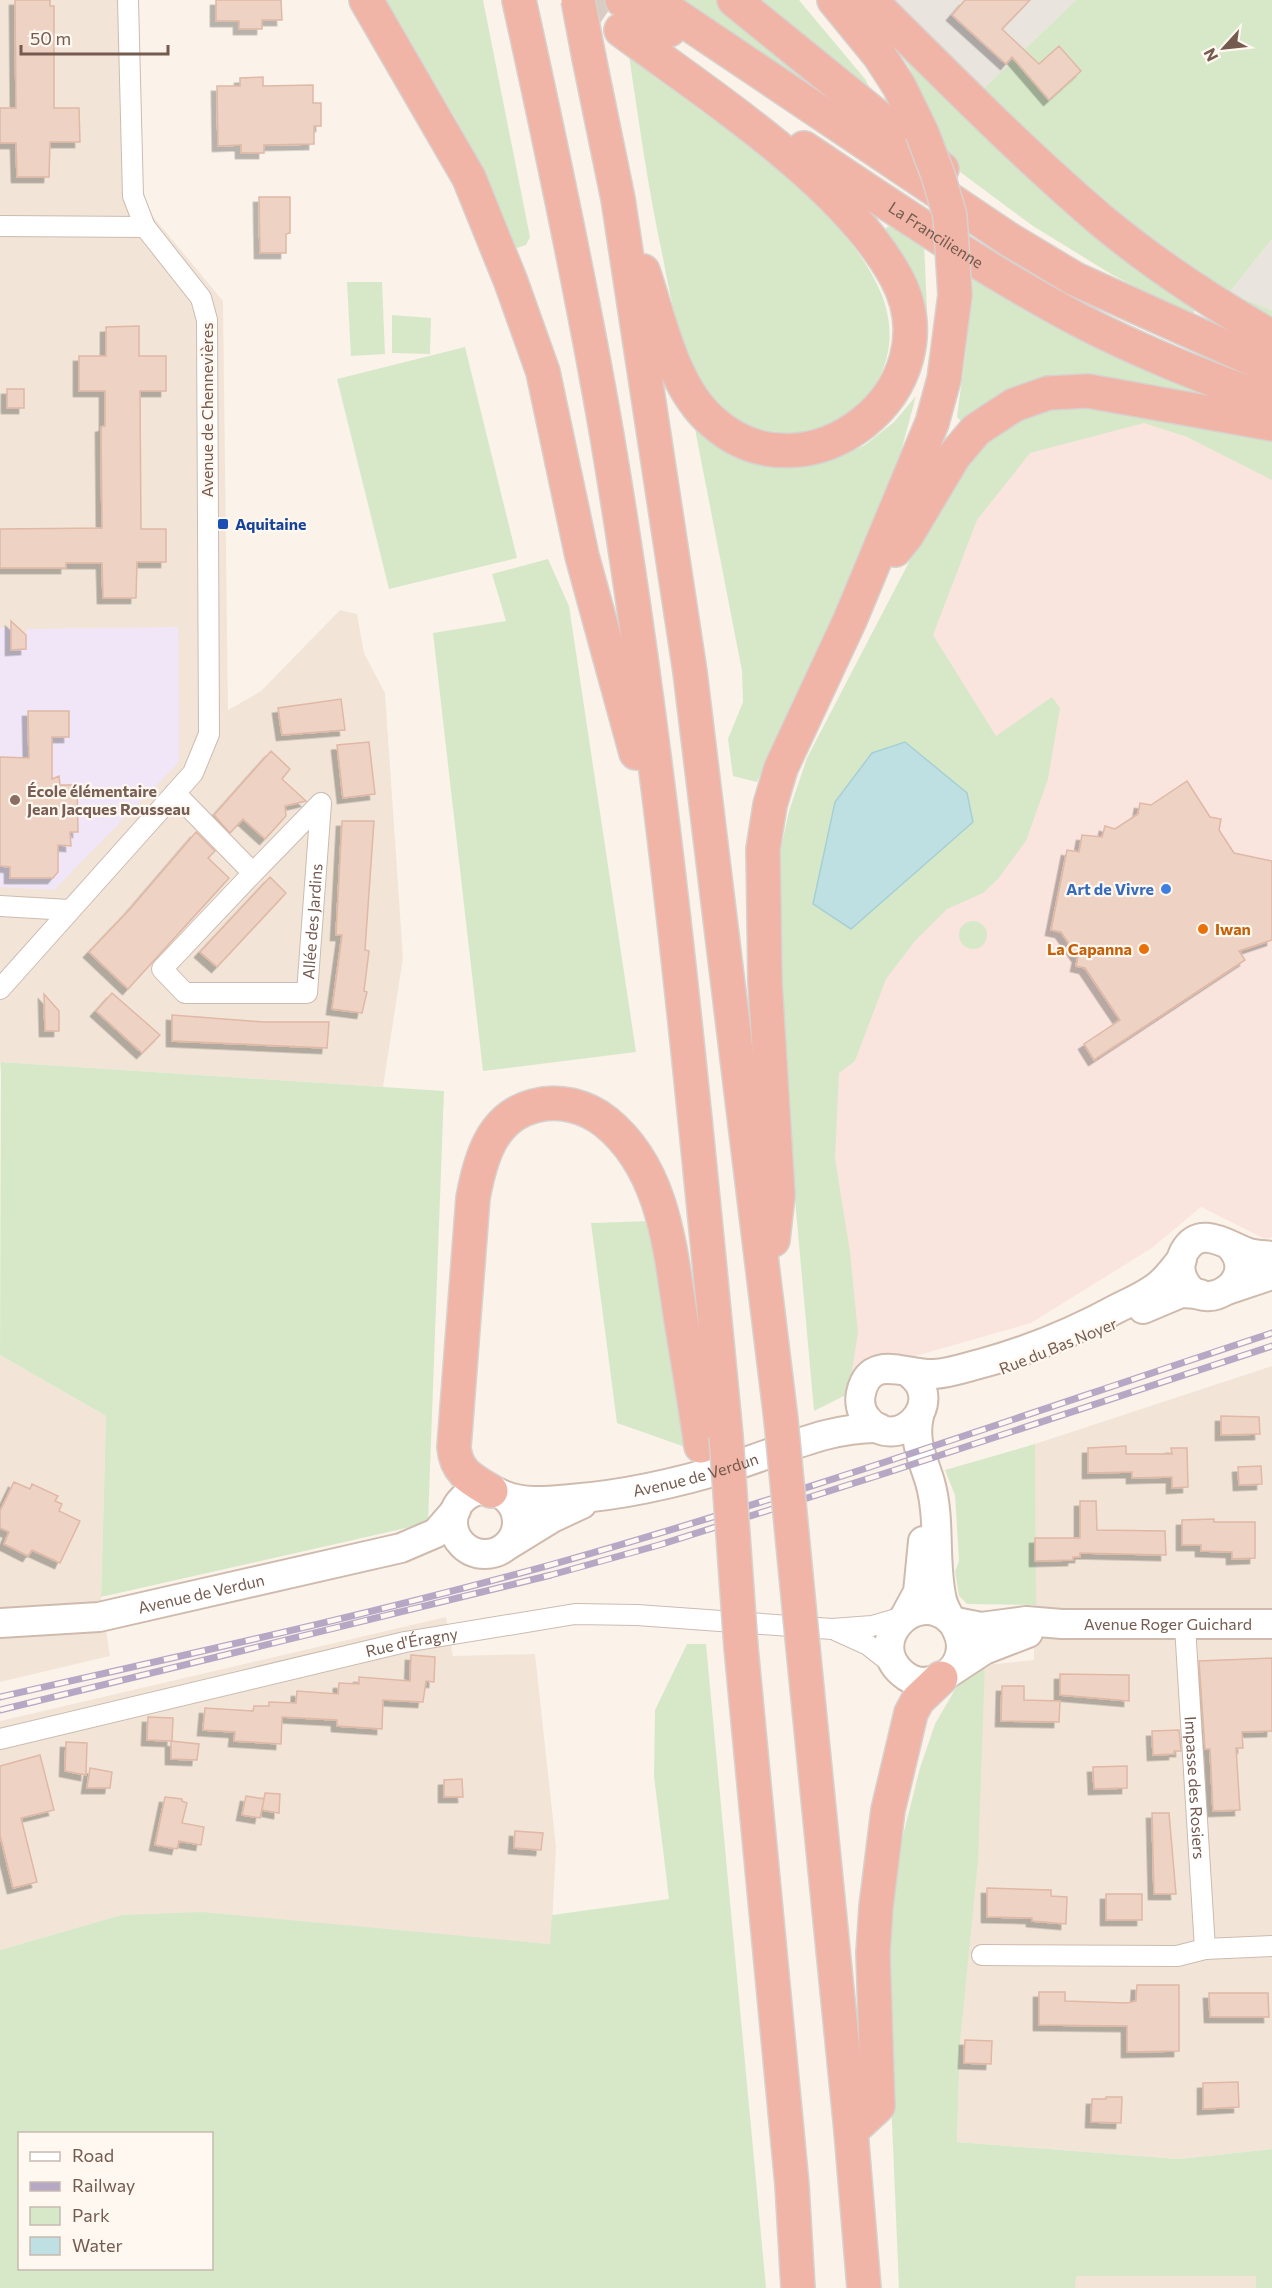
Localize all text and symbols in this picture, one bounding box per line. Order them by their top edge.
scale bar [21,18,168,56]
north arrow [1194,18,1254,78]
text: 50 m [30,27,71,49]
text: N [1199,45,1221,65]
street label: La Francilienne [885,197,987,272]
street label: Avenue de Chennevières [197,323,216,497]
place label: Aquitaine [235,514,306,533]
marker: Aquitaine [216,517,230,531]
place label: École élémentaire Jean Jacques Rousseau [27,781,190,818]
marker: École élémentaire Jean Jacques Rousseau [8,793,22,807]
street label: Allée des Jardins [298,863,326,980]
place label: Art de Vivre [1066,879,1154,898]
marker: Art de Vivre [1159,882,1173,896]
place label: Iwan [1215,919,1251,938]
marker: Iwan [1196,922,1210,936]
place label: La Capanna [1047,939,1132,958]
marker: La Capanna [1137,942,1151,956]
street label: Rue du Bas Noyer [996,1313,1120,1378]
street label: Avenue de Verdun [631,1448,761,1500]
street label: Avenue de Verdun [136,1570,266,1617]
street label: Avenue Roger Guichard [1084,1614,1252,1633]
street label: Rue d'Éragny [363,1623,459,1660]
street label: Impasse des Rosiers [1182,1716,1209,1860]
legend [18,2132,213,2270]
text: Road [72,2144,114,2166]
text: Railway [72,2174,135,2196]
text: Park [72,2204,110,2226]
text: Water [72,2234,123,2256]

